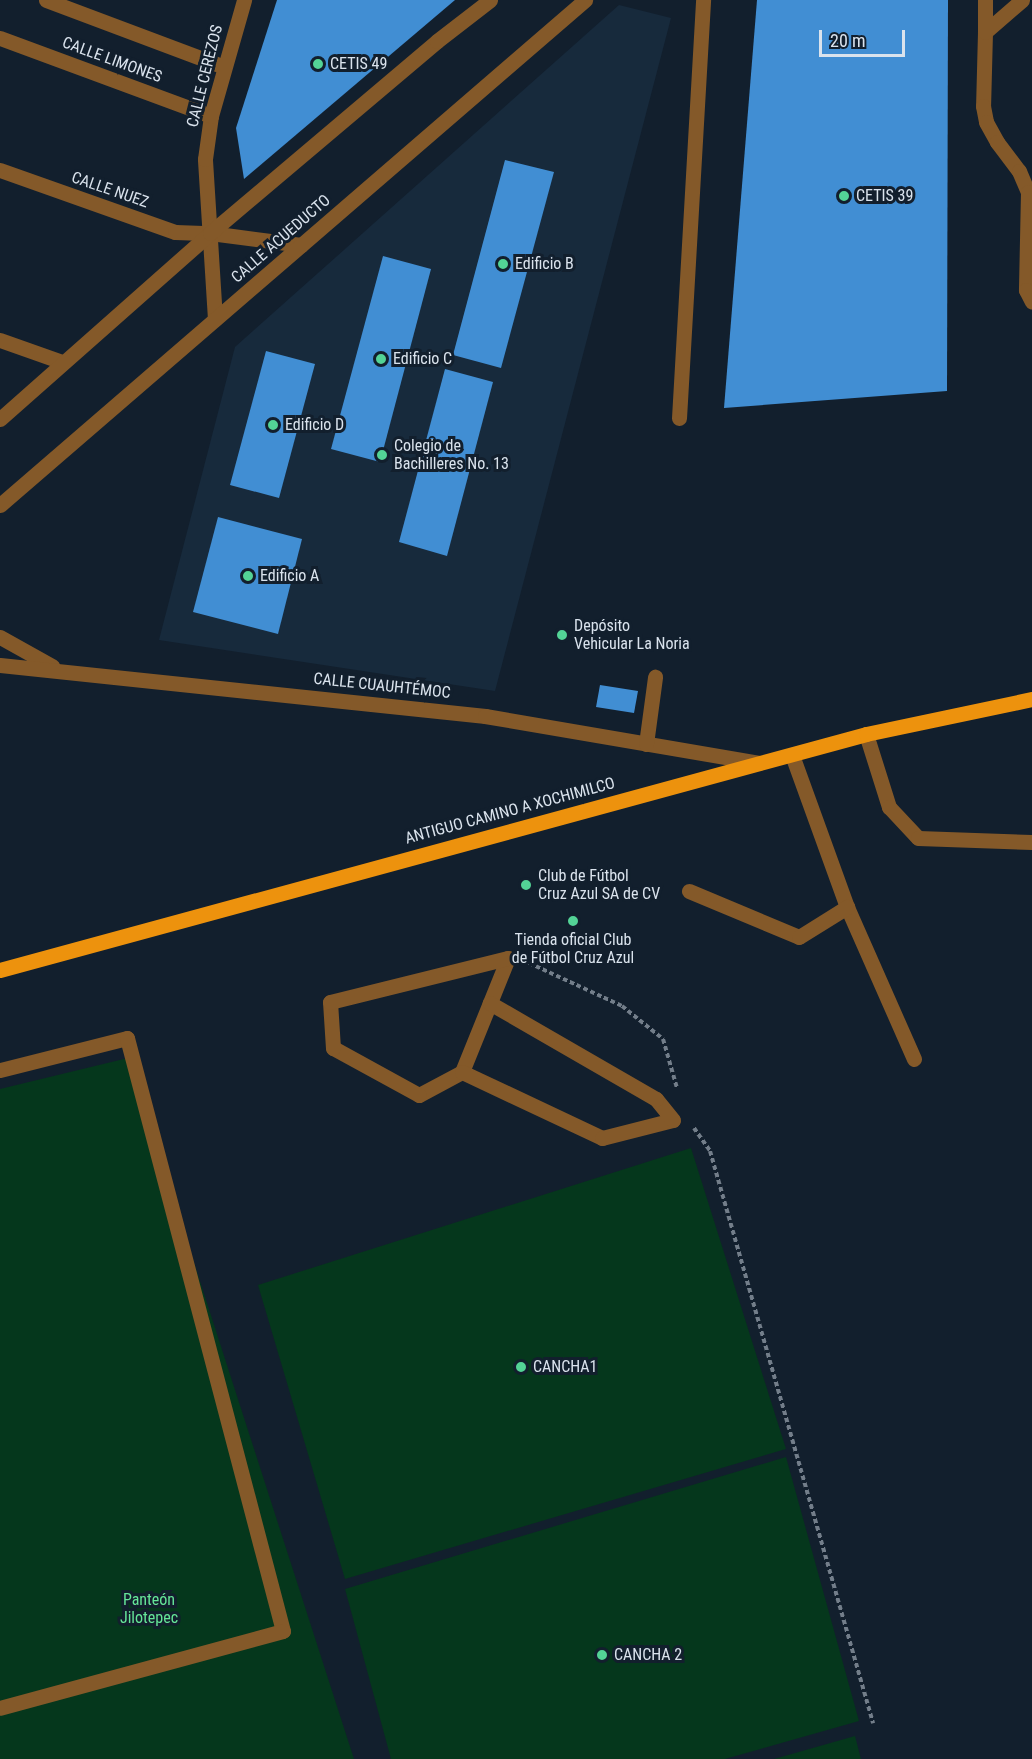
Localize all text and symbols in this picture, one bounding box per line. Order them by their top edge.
scale bar [822,18,908,56]
street label: CALLE CEREZOS [183,23,227,129]
text: 20 m [830,30,865,51]
street label: CALLE LIMONES [60,33,164,87]
place label: CETIS 49 [330,54,387,74]
marker: CETIS 49 [311,57,325,71]
street label: CALLE NUEZ [69,168,151,212]
place label: CETIS 39 [856,186,913,206]
marker: CETIS 39 [837,189,851,203]
street label: CALLE ACUEDUCTO [228,191,334,287]
place label: Edificio B [515,254,574,274]
marker: Edificio B [496,257,510,271]
place label: Edificio C [393,349,452,369]
marker: Edificio C [374,352,388,366]
place label: Edificio D [285,415,344,435]
marker: Edificio D [266,418,280,432]
place label: Colegio de Bachilleres No. 13 [394,436,509,474]
marker: Colegio de Bachilleres No. 13 [375,448,389,462]
place label: Edificio A [260,566,319,586]
marker: Edificio A [241,569,255,583]
place label: Depósito Vehicular La Noria [574,616,690,654]
marker: Depósito Vehicular La Noria [555,628,569,642]
street label: CALLE CUAUHTÉMOC [312,669,452,703]
street label: ANTIGUO CAMINO A XOCHIMILCO [403,774,617,848]
place label: Club de Fútbol Cruz Azul SA de CV [538,866,660,904]
marker: Club de Fútbol Cruz Azul SA de CV [519,878,533,892]
marker: Tienda oficial Club de Fútbol Cruz Azul [566,914,580,928]
place label: Tienda oficial Club de Fútbol Cruz Azul [512,930,634,968]
place label: CANCHA1 [533,1357,597,1377]
marker: CANCHA1 [514,1360,528,1374]
park label: Panteón Jilotepec [120,1590,178,1628]
place label: CANCHA 2 [614,1645,682,1665]
marker: CANCHA 2 [595,1648,609,1662]

